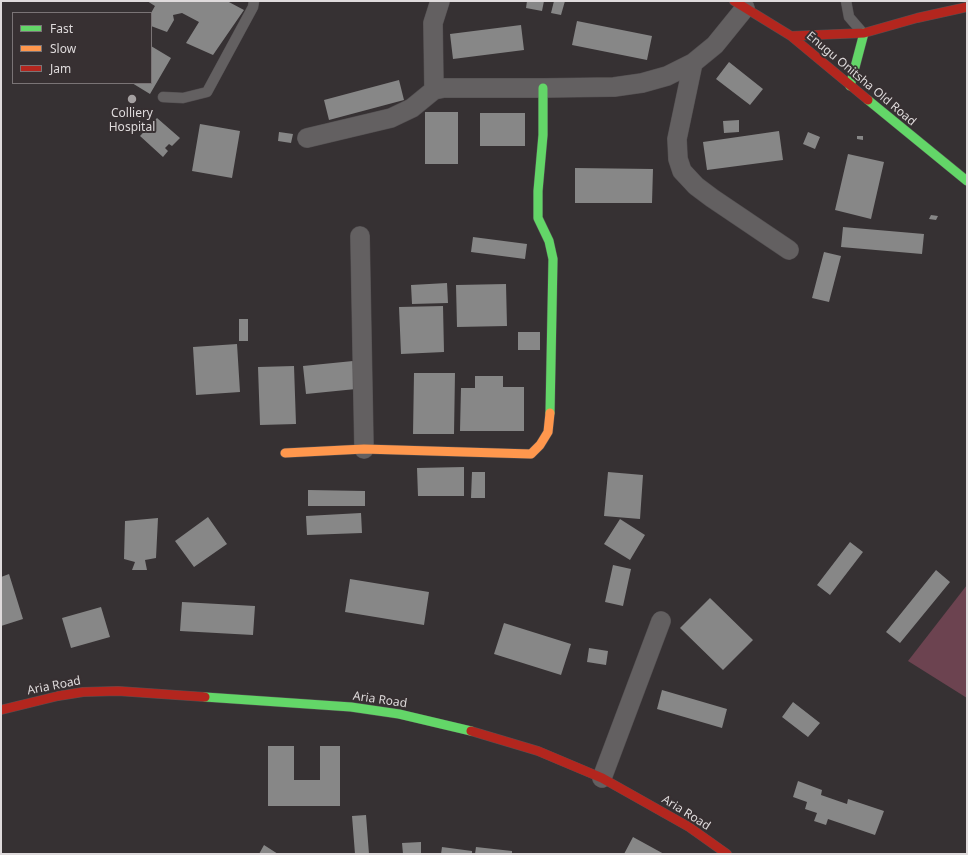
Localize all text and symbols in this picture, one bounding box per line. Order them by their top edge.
legend [12,12,152,84]
text: Fast [50,20,73,37]
street label: Enugu Onitsha Old Road [803,29,919,129]
text: Slow [50,40,76,57]
text: Jam [50,60,71,77]
marker: Colliery Hospital [126,93,138,105]
place label: Colliery Hospital [109,107,155,135]
street label: Aria Road [26,674,82,698]
street label: Aria Road [352,689,408,711]
street label: Aria Road [659,792,713,834]

